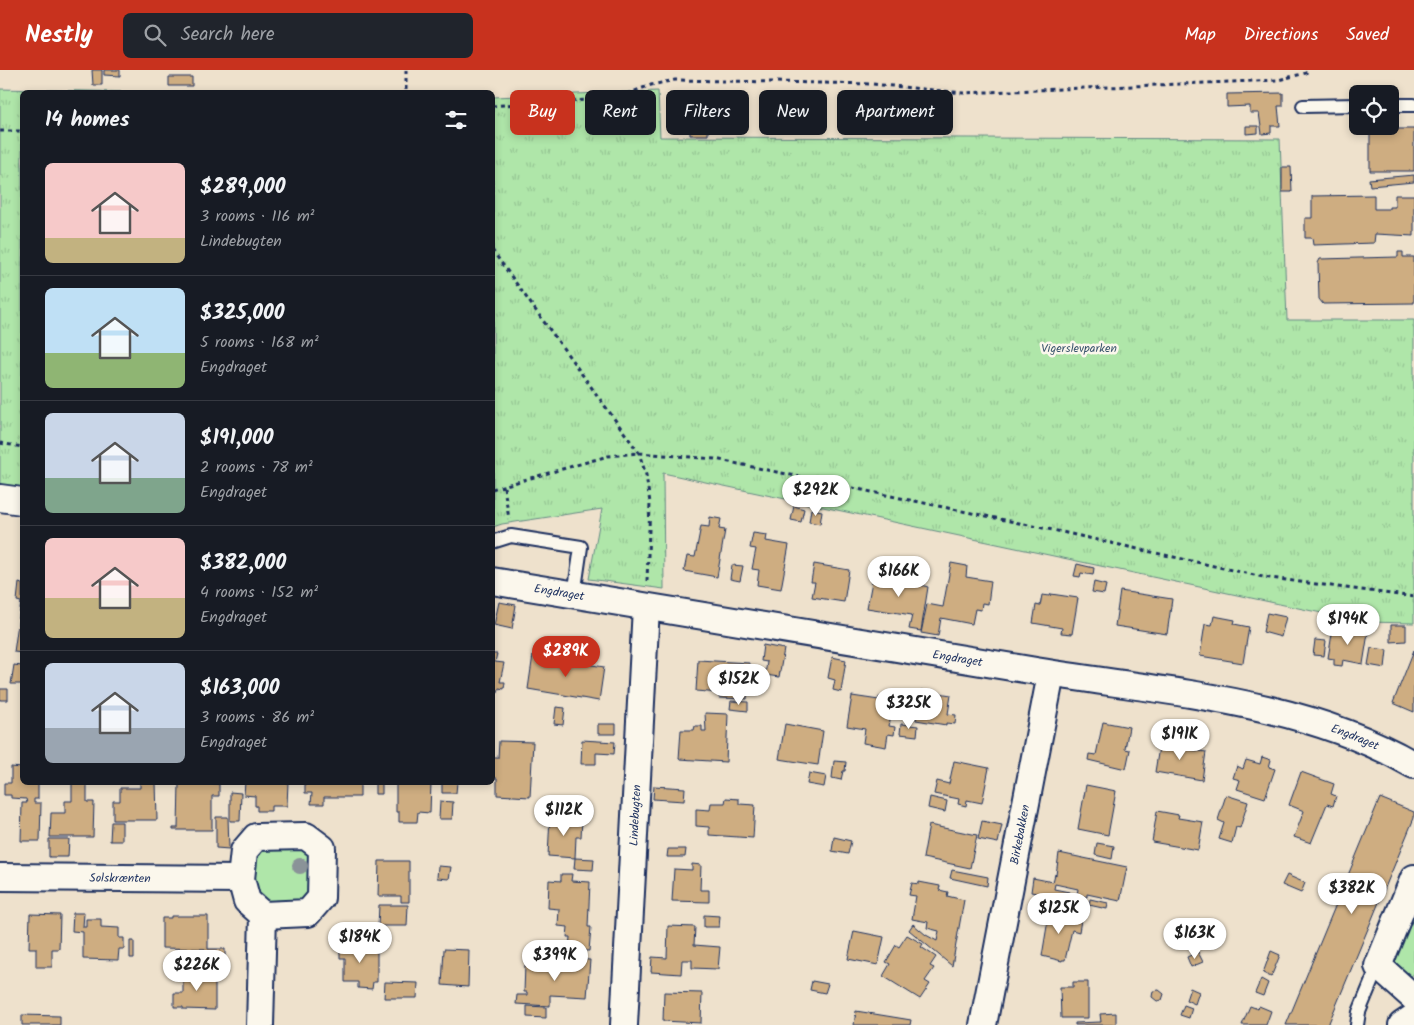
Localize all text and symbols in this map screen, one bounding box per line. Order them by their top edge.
search box [123,13,473,58]
text: Nestly [25,16,93,55]
text: Search here [181,20,274,50]
icon: search [141,21,169,49]
text: Map [1184,21,1216,50]
text: Directions [1244,21,1318,50]
text: Saved [1346,21,1389,50]
map controls [1349,85,1399,135]
button: locate [1349,85,1399,135]
chip: Buy [510,90,575,135]
chip: Rent [585,90,656,135]
chip: Filters [666,90,749,135]
chip: New [759,90,827,135]
chip: Apartment [837,90,953,135]
text: 14 homes [45,104,130,137]
icon: filters [442,106,470,134]
text: $289,000 [200,171,286,204]
icon: home [85,183,145,243]
text: 3 rooms · 116 m² [200,204,315,229]
text: Lindebugten [200,229,282,254]
text: $325,000 [200,297,285,330]
icon: home [85,308,145,368]
text: 5 rooms · 168 m² [200,330,319,355]
park label: Vigerslevparken [1041,339,1117,358]
text: Engdraget [200,355,267,380]
text: $191,000 [200,422,274,455]
icon: home [85,433,145,493]
text: 2 rooms · 78 m² [200,455,313,480]
pin: $292K [781,474,851,517]
text: $292K [793,478,839,503]
text: Engdraget [200,480,267,505]
text: $382,000 [200,547,286,580]
pin: $166K [864,556,934,598]
icon: home [85,558,145,618]
text: $166K [878,559,920,584]
street label: Engdraget [533,579,586,606]
text: 4 rooms · 152 m² [200,580,318,605]
pin: $194K [1313,604,1383,646]
text: Engdraget [200,605,267,630]
text: $194K [1328,607,1368,632]
pin: $289K [531,636,601,678]
text: $289K [543,639,589,664]
street label: Engdraget [931,645,984,672]
pin: $152K [704,664,774,706]
text: $152K [718,667,760,692]
text: $163,000 [200,672,279,705]
icon: home [85,683,145,743]
pin: $325K [874,688,944,730]
text: $325K [886,691,932,716]
text: 3 rooms · 86 m² [200,705,314,730]
pin: $191K [1145,718,1215,761]
street label: Engdraget [1328,719,1383,755]
text: $191K [1162,722,1198,747]
text: Engdraget [200,730,267,755]
street label: Lindebugten [624,784,646,846]
pin: $112K [529,794,599,837]
text: $112K [545,798,583,823]
street label: Birkebakken [1005,803,1035,866]
street label: Solskrænten [89,868,151,888]
pin: $382K [1317,872,1387,915]
text: $382K [1329,876,1375,901]
pin: $125K [1024,892,1094,935]
text: $125K [1038,896,1080,921]
pin: $163K [1160,918,1230,960]
text: $163K [1174,921,1216,946]
pin: $184K [325,922,395,964]
text: $184K [339,925,381,950]
pin: $399K [520,940,590,982]
text: $399K [533,943,577,968]
pin: $226K [162,950,232,992]
text: $226K [174,953,220,978]

